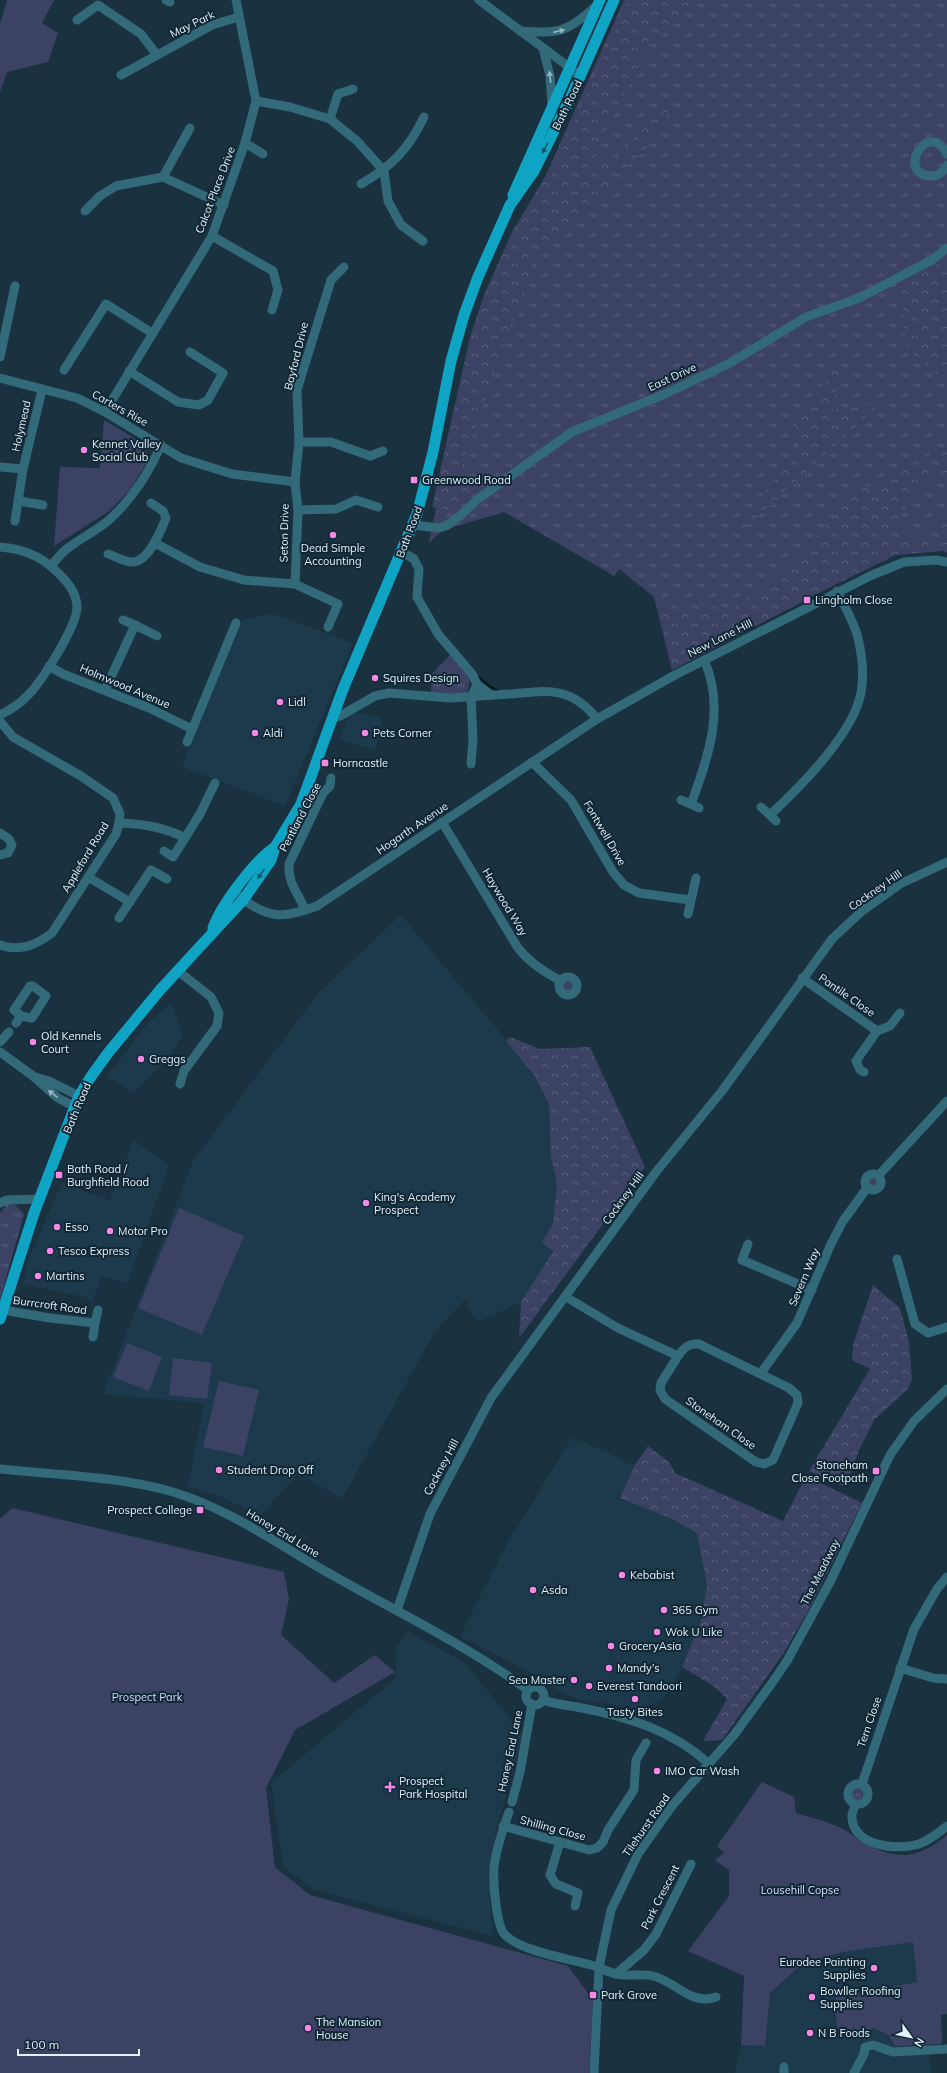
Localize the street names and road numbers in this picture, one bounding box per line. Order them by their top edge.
street label: May Park [167,7,217,41]
street label: Bath Road [549,78,585,132]
street label: Calcot Place Drive [192,145,238,235]
street label: Bayford Drive [281,320,311,392]
street label: East Drive [646,360,698,394]
street label: Carters Rise [90,387,150,429]
street label: Holymead [8,399,34,453]
street label: Seton Drive [276,503,292,563]
street label: Bath Road [393,504,425,560]
street label: New Lane Hill [685,616,755,660]
street label: Holmwood Avenue [78,661,172,711]
street label: Pentland Close [276,780,324,854]
street label: Fontwell Drive [581,798,629,868]
street label: Hogarth Avenue [373,799,451,857]
street label: Appleford Road [58,819,112,895]
street label: Haywood Way [479,866,531,938]
street label: Cockney Hill [846,867,904,913]
street label: Pantile Close [816,970,878,1020]
street label: Bath Road [60,1080,94,1136]
street label: Cockney Hill [599,1169,647,1227]
street label: Severn Way [785,1246,823,1308]
street label: Burrcroft Road [12,1293,88,1317]
street label: Stoneham Close [683,1394,759,1452]
street label: Cockney Hill [420,1436,462,1498]
street label: Honey End Lane [244,1506,322,1560]
street label: The Meadway [797,1536,843,1607]
street label: Tern Close [854,1695,884,1749]
street label: Honey End Lane [495,1709,525,1793]
street label: Tilehurst Road [619,1791,673,1859]
street label: Shilling Close [519,1812,587,1844]
street label: Park Crescent [638,1862,682,1932]

